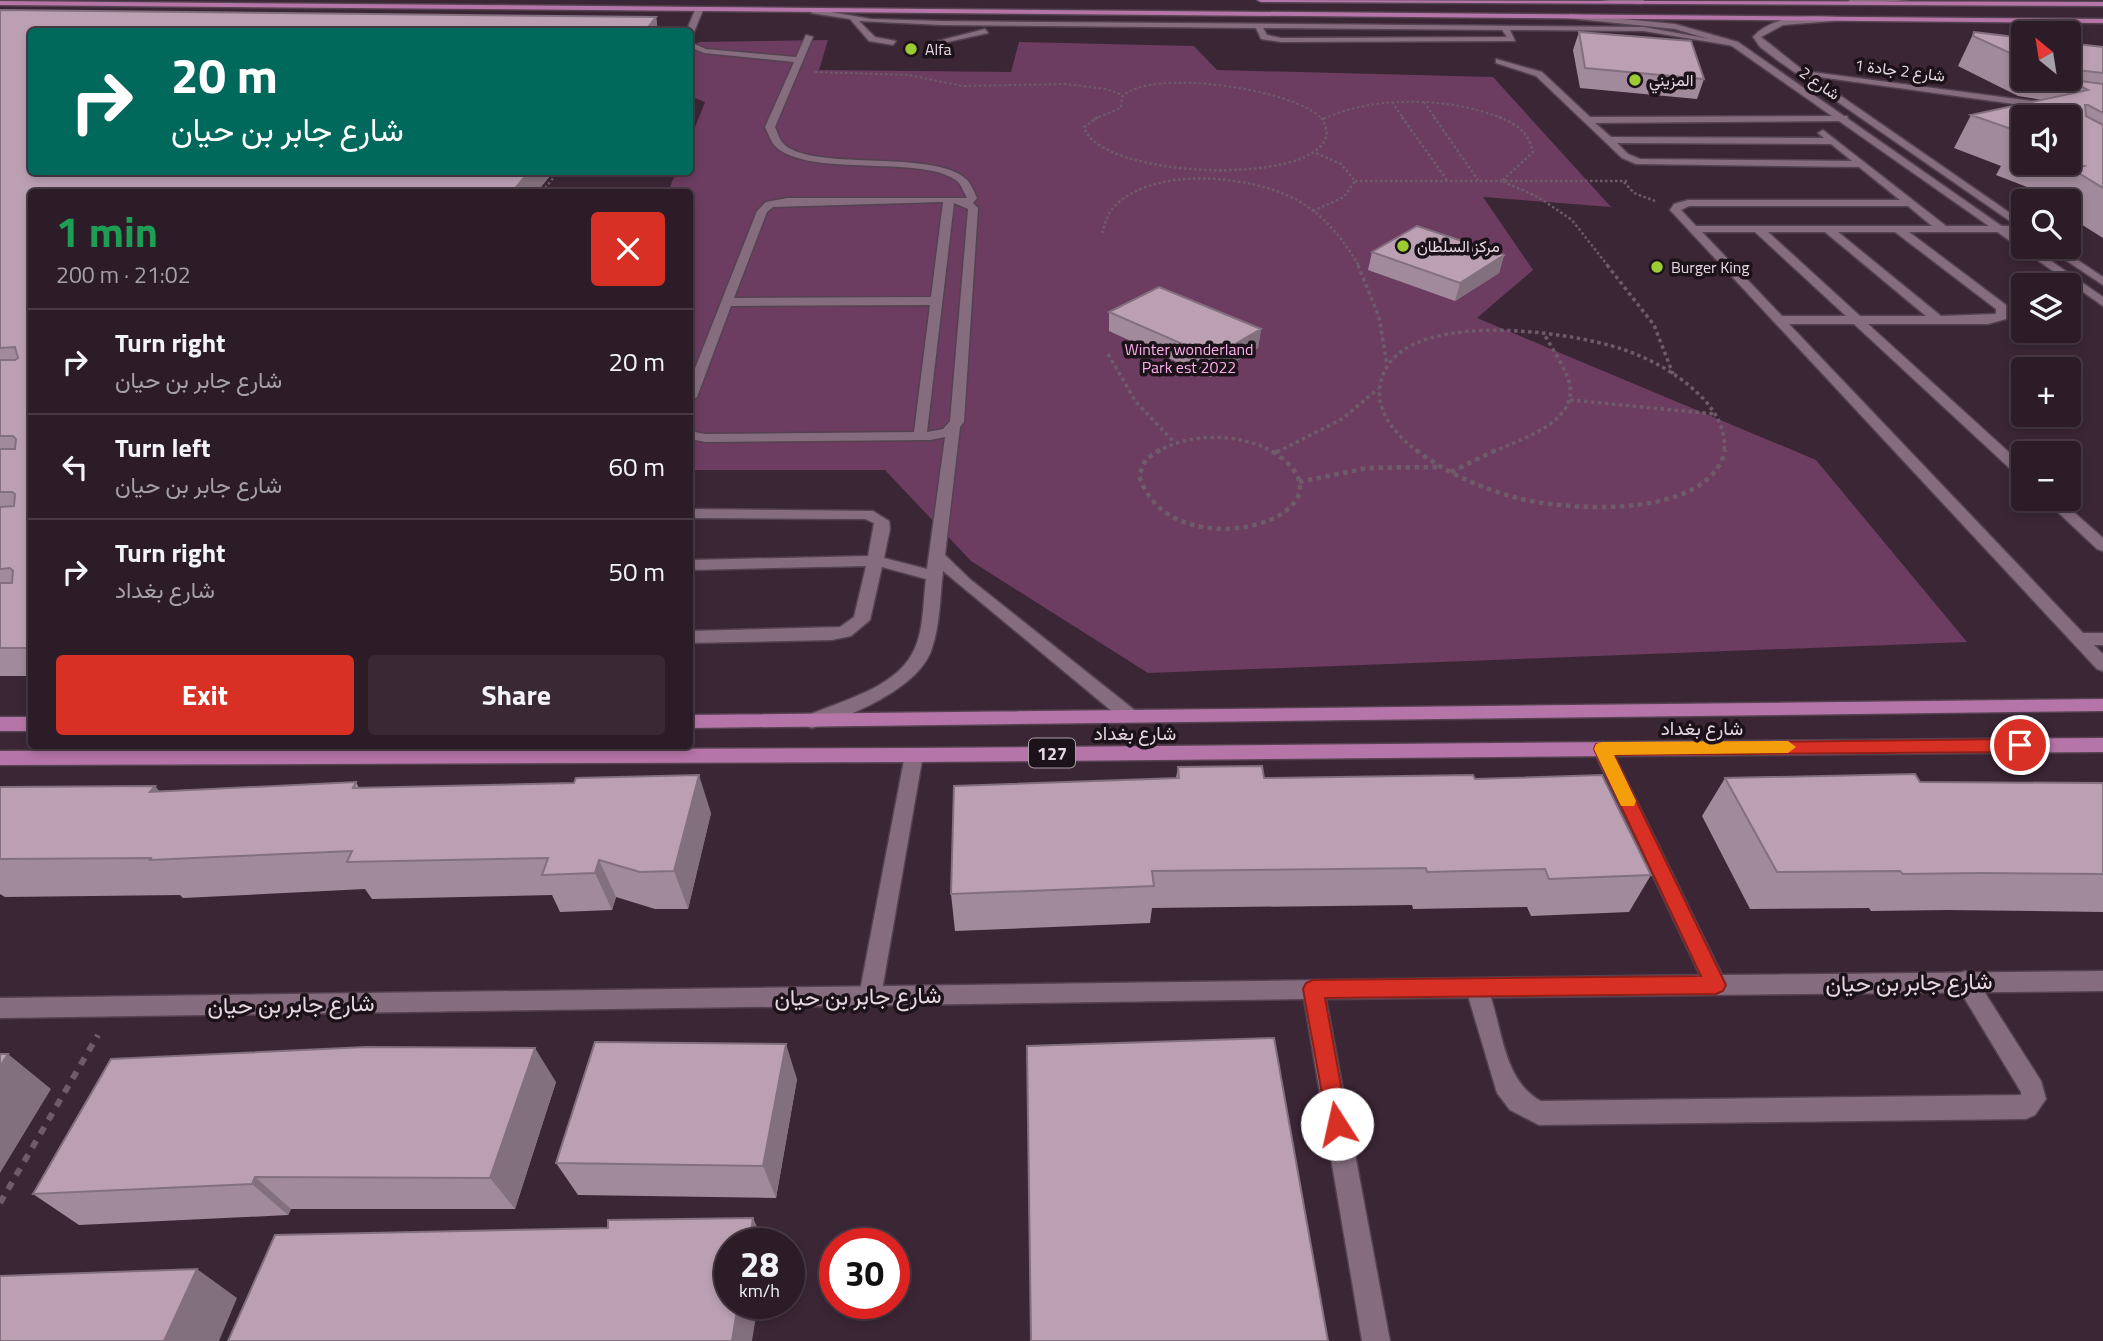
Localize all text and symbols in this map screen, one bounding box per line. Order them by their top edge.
north arrow [2011,21,2081,91]
map controls [2011,21,2081,511]
text: 20 m [171,37,278,112]
place label: Alfa [925,37,952,61]
marker: Alfa [903,41,919,57]
street label: شارع 2 جادة 1 [1854,53,1946,87]
icon: right [56,56,147,147]
street label: شارع 2 [1795,60,1845,106]
place label: المزيني [1649,68,1693,94]
marker: المزيني [1627,72,1643,88]
text: شارع جابر بن حيان [171,105,404,153]
button: sound [2011,105,2081,175]
button: search [2011,189,2081,259]
text: 1 min [56,199,158,263]
button: close [591,212,665,286]
place label: مركز السلطان [1417,234,1500,258]
marker: مركز السلطان [1395,238,1411,254]
place label: Burger King [1671,255,1750,279]
text: 200 m · 21:02 [56,257,191,292]
marker: Burger King [1649,259,1665,275]
button: layers [2011,273,2081,343]
text: Turn right [115,323,226,362]
park label: Winter wonderland Park est 2022 [1125,337,1253,379]
text: 20 m [608,342,665,381]
icon: right [56,343,94,381]
button: + [2011,357,2081,427]
text: شارع جابر بن حيان [115,362,282,397]
text: Turn left [115,428,210,467]
button: − [2011,441,2081,511]
text: 60 m [608,447,665,486]
icon: left [56,448,94,486]
text: شارع جابر بن حيان [115,467,282,502]
text: Turn right [115,533,226,572]
text: 50 m [608,552,665,591]
icon: right [56,553,94,591]
text: شارع بغداد [115,572,215,607]
button: Exit [56,655,354,735]
button: Share [368,655,665,735]
street label: شارع بغداد [1661,713,1743,742]
pin [1990,715,2050,775]
street label: شارع بغداد [1094,718,1176,747]
icon: arrive [2001,726,2039,764]
road number: 127 [1029,738,1075,768]
street label: شارع جابر بن حيان [1825,963,1993,1001]
street label: شارع جابر بن حيان [774,977,942,1015]
street label: شارع جابر بن حيان [207,985,375,1023]
position arrow [1300,1087,1374,1161]
speed limit sign: 30 [819,1228,910,1319]
text: 28 [740,1237,779,1291]
text: km/h [739,1277,780,1304]

